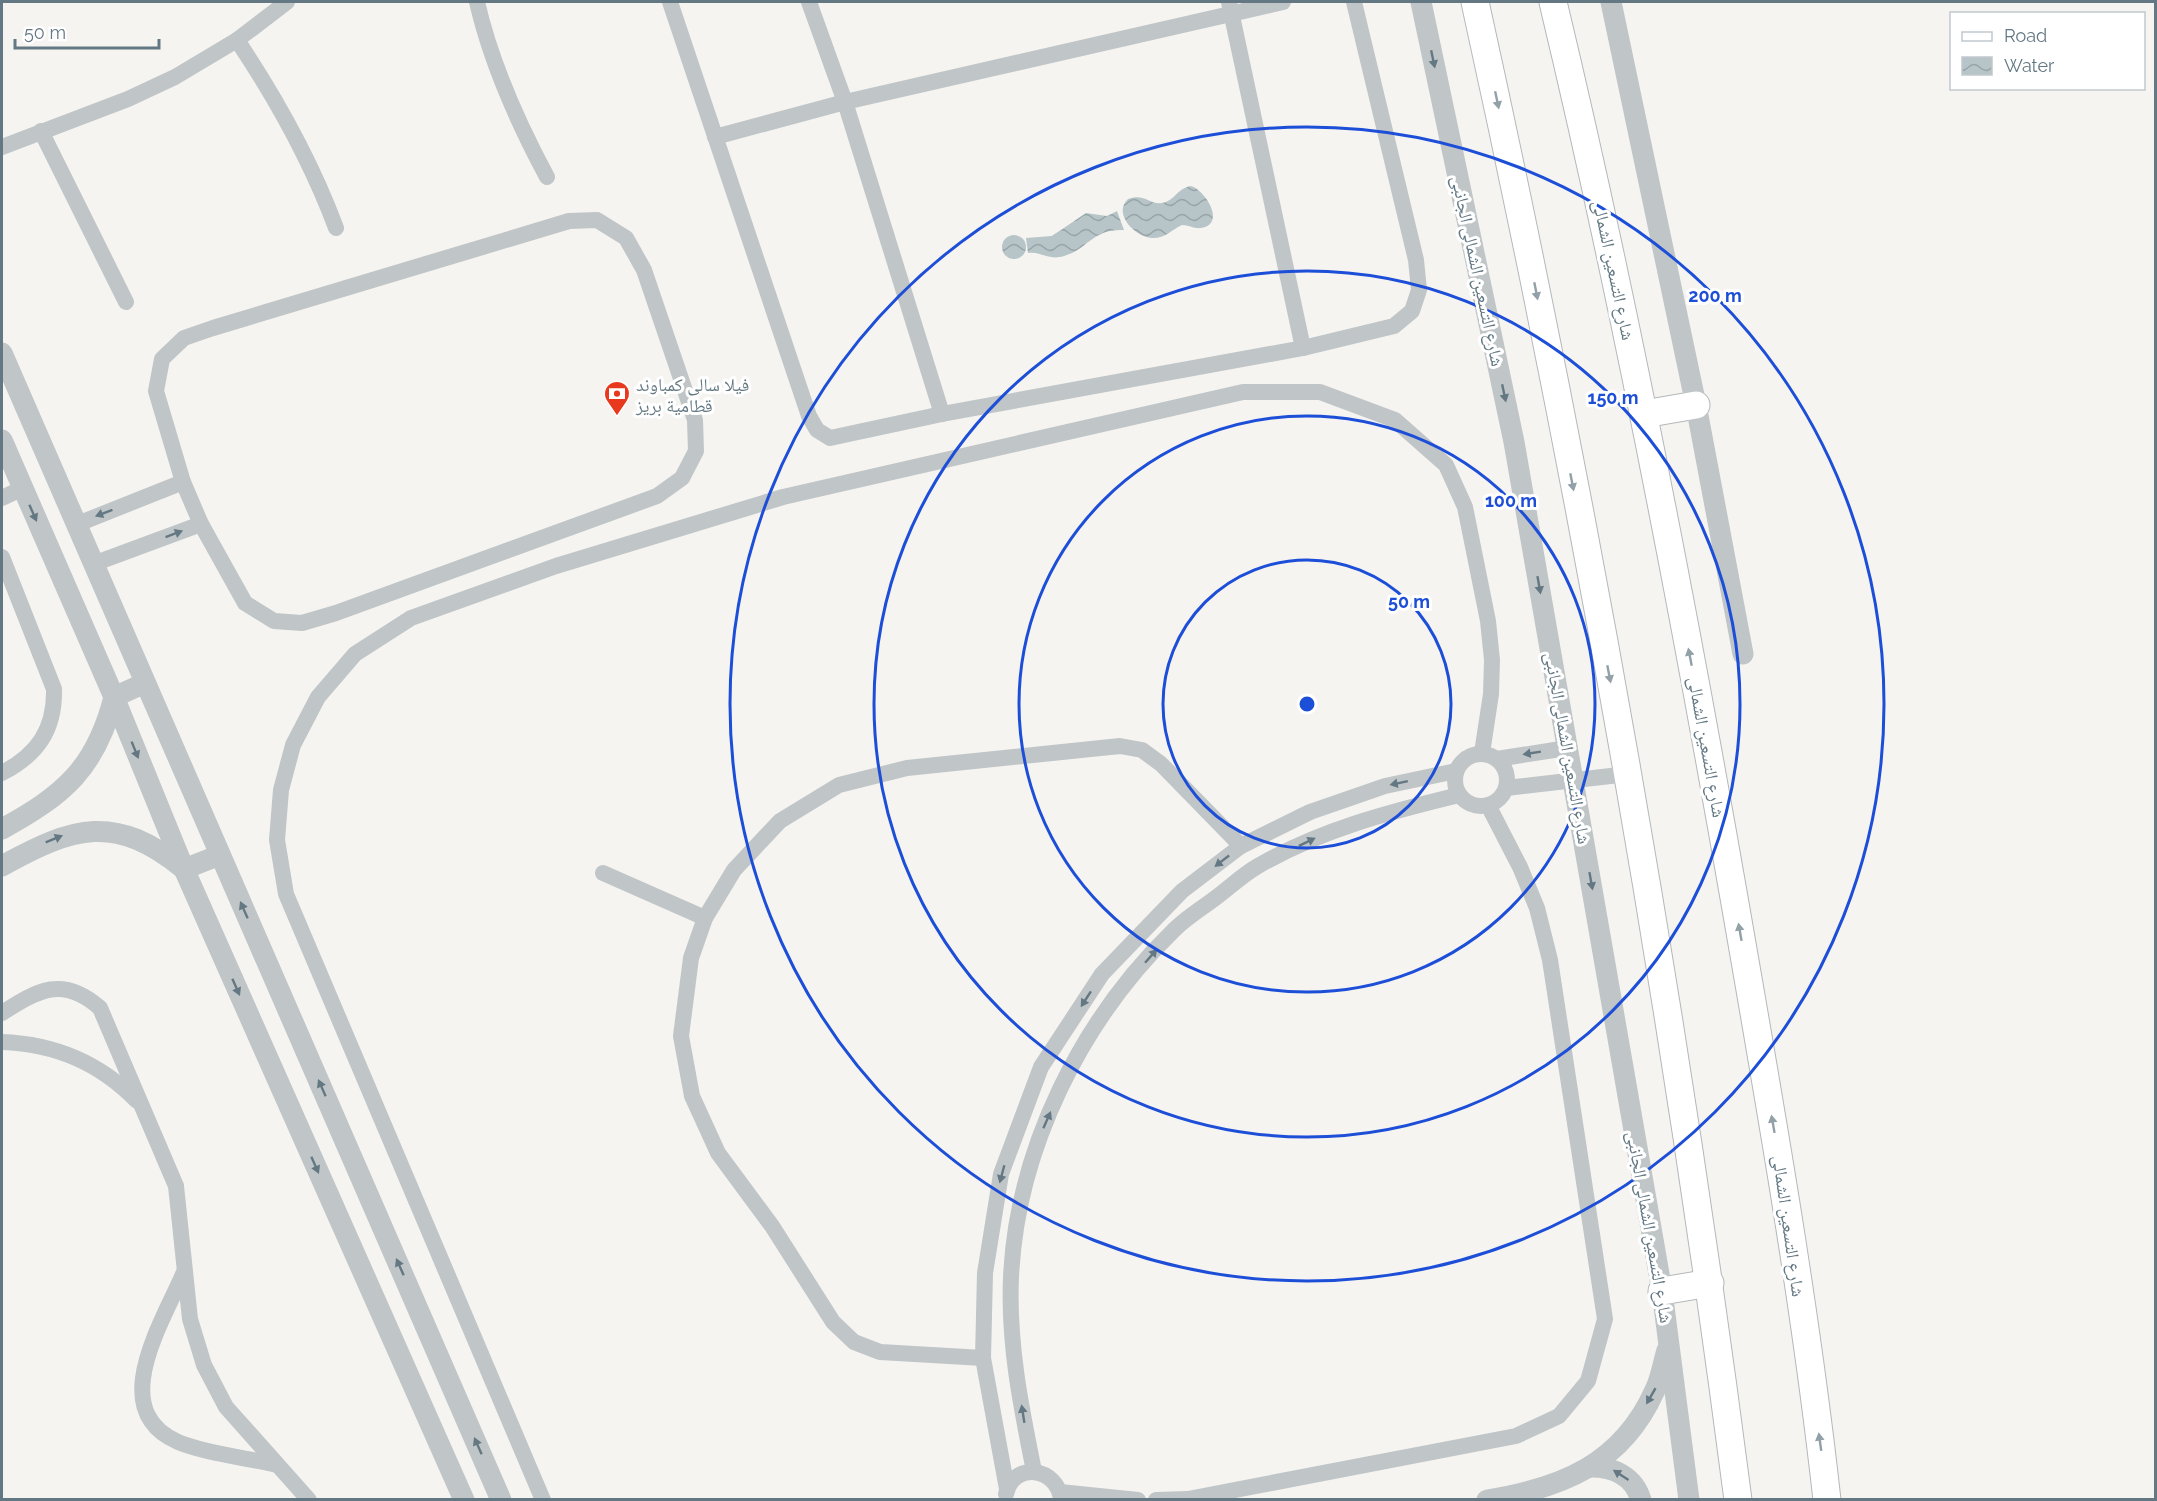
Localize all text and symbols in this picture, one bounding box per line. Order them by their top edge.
scale bar [15,12,159,50]
legend [1950,12,2145,90]
text: 50 m [24,22,66,43]
text: Road [2004,25,2047,46]
one-way arrow [1429,49,1438,68]
text: Water [2004,55,2055,76]
one-way arrow [1492,90,1502,109]
street label: شارع التسعين الشمالى الجانبى [1447,174,1508,368]
street label: شارع التسعين الشمالى [1588,198,1639,342]
one-way arrow [1532,281,1541,300]
text: 200 m [1688,285,1742,306]
place label: فيلا سالى كمباوند قطامية بريز [635,374,749,416]
bank icon: فيلا سالى كمباوند قطامية بريز [602,379,632,417]
one-way arrow [1500,384,1509,403]
text: 150 m [1588,387,1639,408]
one-way arrow [1568,473,1577,492]
text: 100 m [1485,490,1537,511]
one-way arrow [28,504,38,522]
one-way arrow [95,509,113,519]
one-way arrow [165,528,183,538]
one-way arrow [1535,576,1544,595]
text: 50 m [1388,591,1430,612]
one-way arrow [1685,647,1694,666]
street label: شارع التسعين الشمالى الجانبى [1540,650,1595,846]
one-way arrow [1605,664,1614,683]
street label: شارع التسعين الشمالى [1683,675,1730,819]
centre of rings [1297,694,1317,714]
one-way arrow [130,741,140,759]
one-way arrow [1522,749,1541,758]
one-way arrow [1389,779,1408,788]
one-way arrow [45,834,63,844]
one-way arrow [1299,837,1316,847]
one-way arrow [1214,855,1229,867]
one-way arrow [1587,871,1596,890]
one-way arrow [239,900,249,918]
one-way arrow [1735,922,1744,941]
one-way arrow [1144,949,1157,964]
one-way arrow [232,978,241,996]
one-way arrow [1080,991,1091,1007]
one-way arrow [317,1080,326,1097]
one-way arrow [1043,1111,1052,1128]
one-way arrow [1768,1114,1777,1133]
street label: شارع التسعين الشمالى الجانبى [1622,1129,1677,1325]
street label: شارع التسعين الشمالى [1768,1154,1809,1298]
one-way arrow [311,1157,320,1174]
one-way arrow [997,1165,1006,1183]
one-way arrow [395,1259,404,1276]
one-way arrow [1646,1388,1656,1405]
one-way arrow [1018,1404,1027,1423]
one-way arrow [1815,1432,1824,1451]
one-way arrow [472,1437,482,1455]
one-way arrow [1613,1470,1630,1481]

